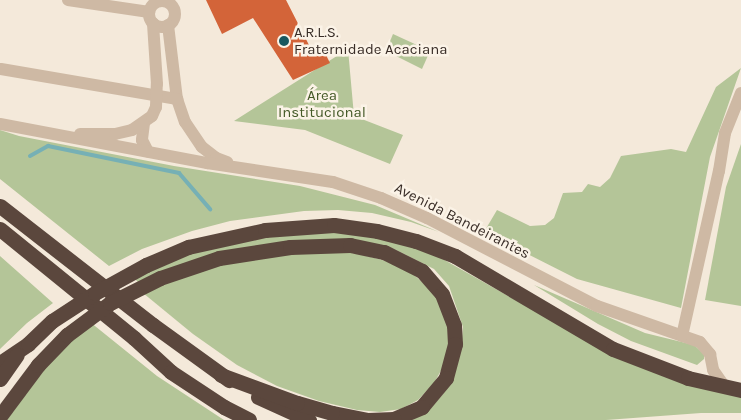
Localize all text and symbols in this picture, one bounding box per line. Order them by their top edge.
place label: A.R.L.S. Fraternidade Acaciana [294,23,448,58]
marker: A.R.L.S. Fraternidade Acaciana [278,35,290,47]
park label: Área Institucional [278,86,366,121]
street label: Avenida Bandeirantes [391,179,533,263]

